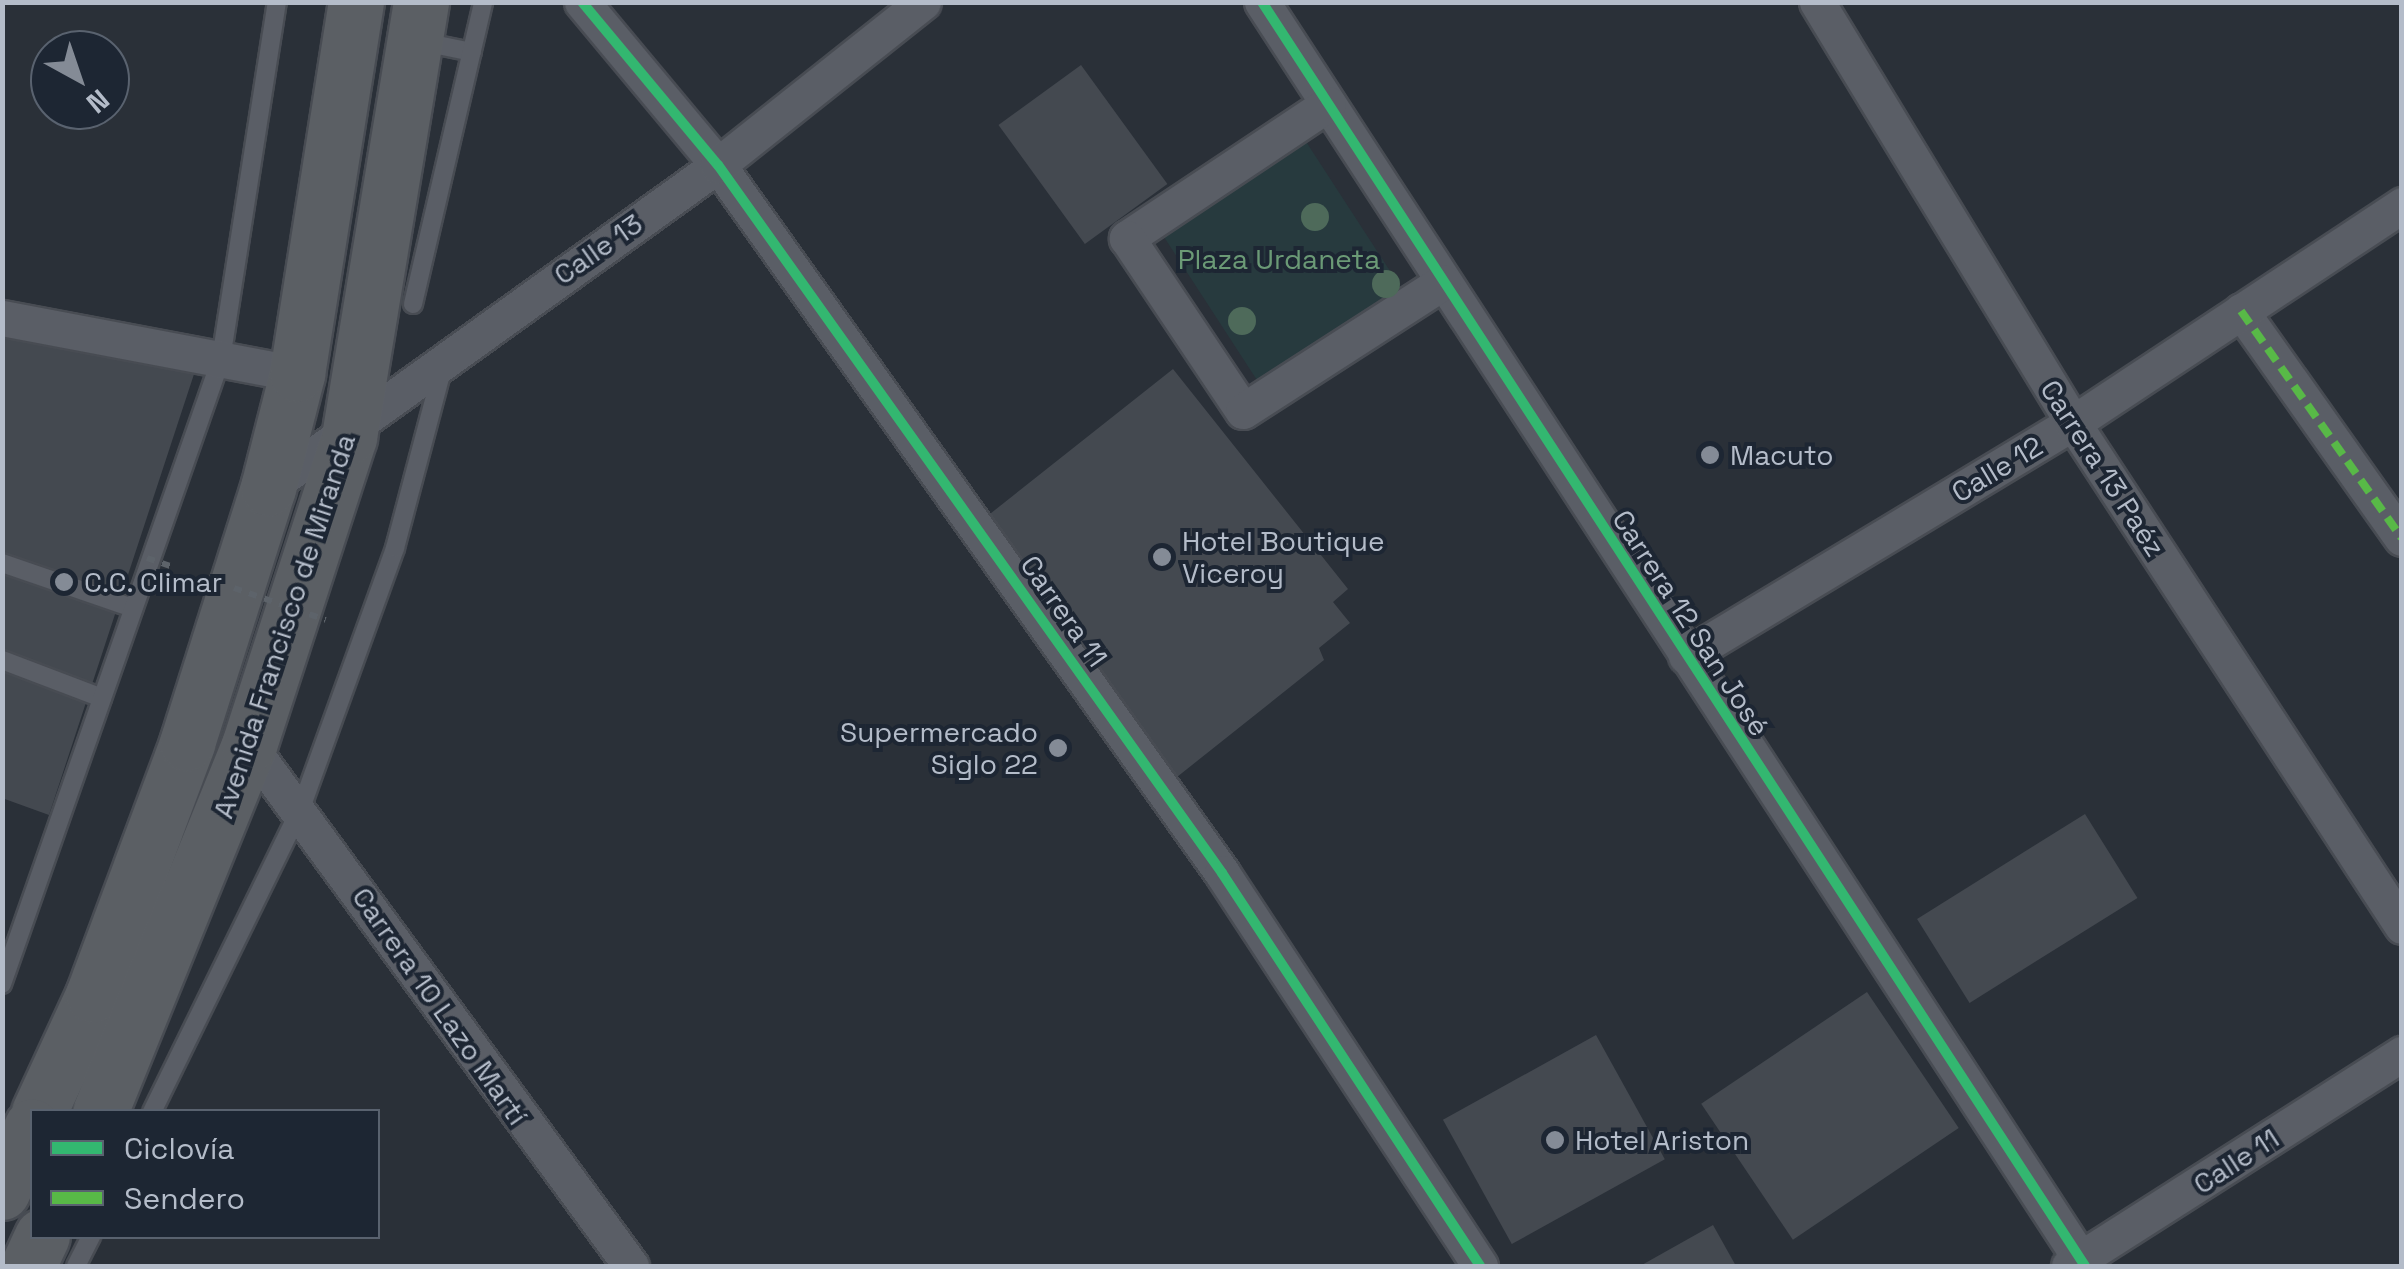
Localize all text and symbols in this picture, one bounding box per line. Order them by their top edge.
north arrow [30,30,130,130]
text: N [79,82,117,121]
street label: Calle 13 [547,207,649,291]
park label: Plaza Urdaneta [1178,242,1380,276]
street label: Carrera 13 Paéz [2034,374,2172,562]
street label: Calle 12 [1945,429,2049,509]
street label: Avenida Francisco de Miranda [206,430,362,822]
place label: Macuto [1730,438,1834,472]
marker: Macuto [1699,444,1721,466]
street label: Carrera 12 San José [1605,504,1777,742]
place label: Hotel Boutique Viceroy [1182,524,1385,590]
marker: Hotel Boutique Viceroy [1151,546,1173,568]
street label: Carrera 11 [1014,549,1114,673]
place label: C.C. Climar [84,565,223,599]
marker: C.C. Climar [53,571,75,593]
place label: Supermercado Siglo 22 [840,715,1038,781]
marker: Supermercado Siglo 22 [1047,737,1069,759]
street label: Carrera 10 Lazo Martí [345,881,535,1131]
legend [30,1109,380,1239]
street label: Calle 11 [2187,1121,2285,1201]
place label: Hotel Ariston [1575,1123,1749,1157]
text: Ciclovía [124,1129,235,1168]
marker: Hotel Ariston [1544,1129,1566,1151]
text: Sendero [124,1179,245,1218]

